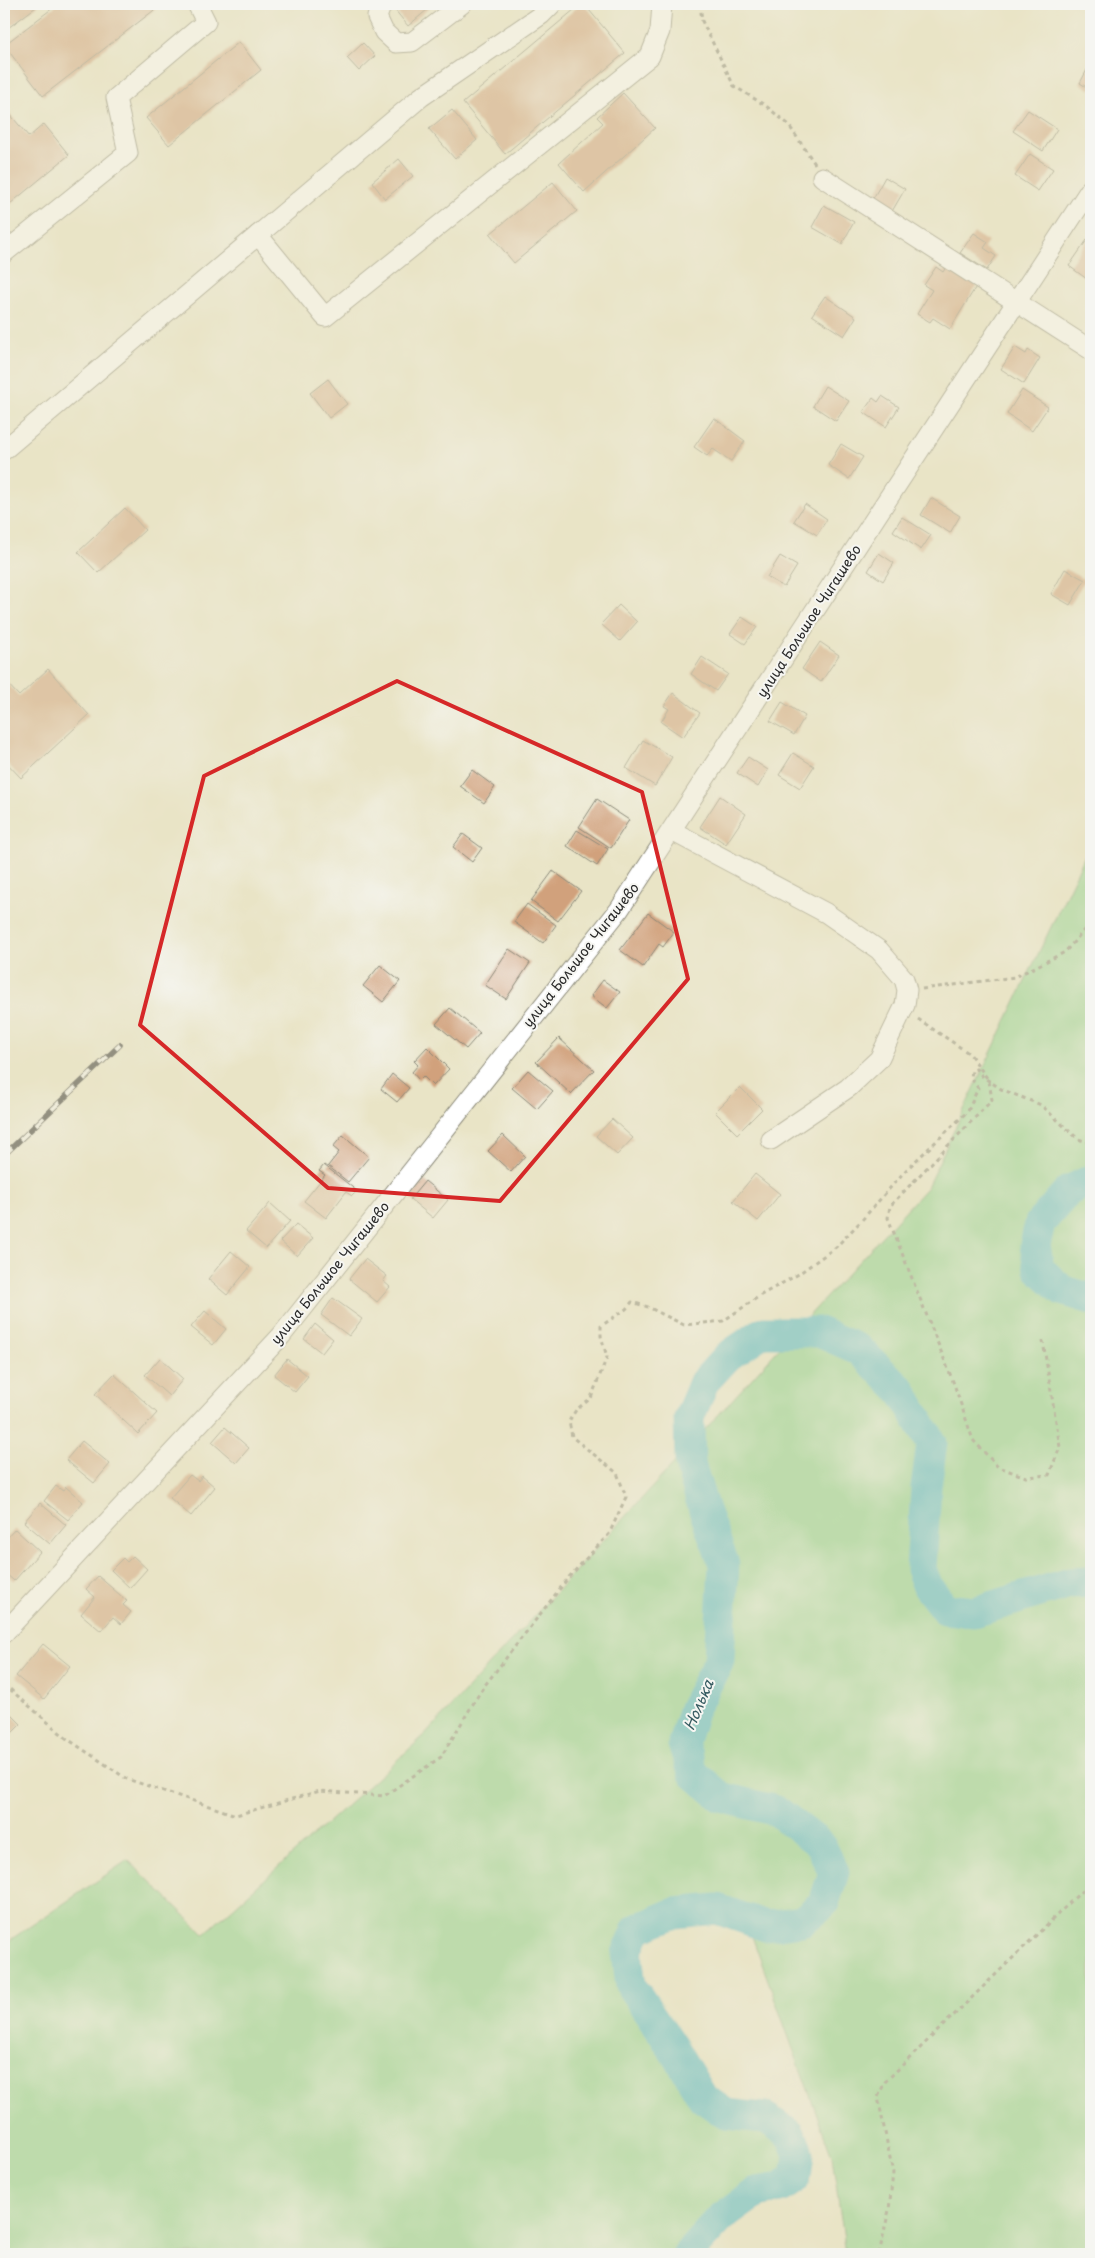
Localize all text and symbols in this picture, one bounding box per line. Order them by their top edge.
street label: улица Большое Чигашево [751,540,866,701]
street label: улица Большое Чигашево [517,878,644,1032]
street label: улица Большое Чигашево [265,1197,394,1349]
water label: Нолька [677,1675,719,1733]

